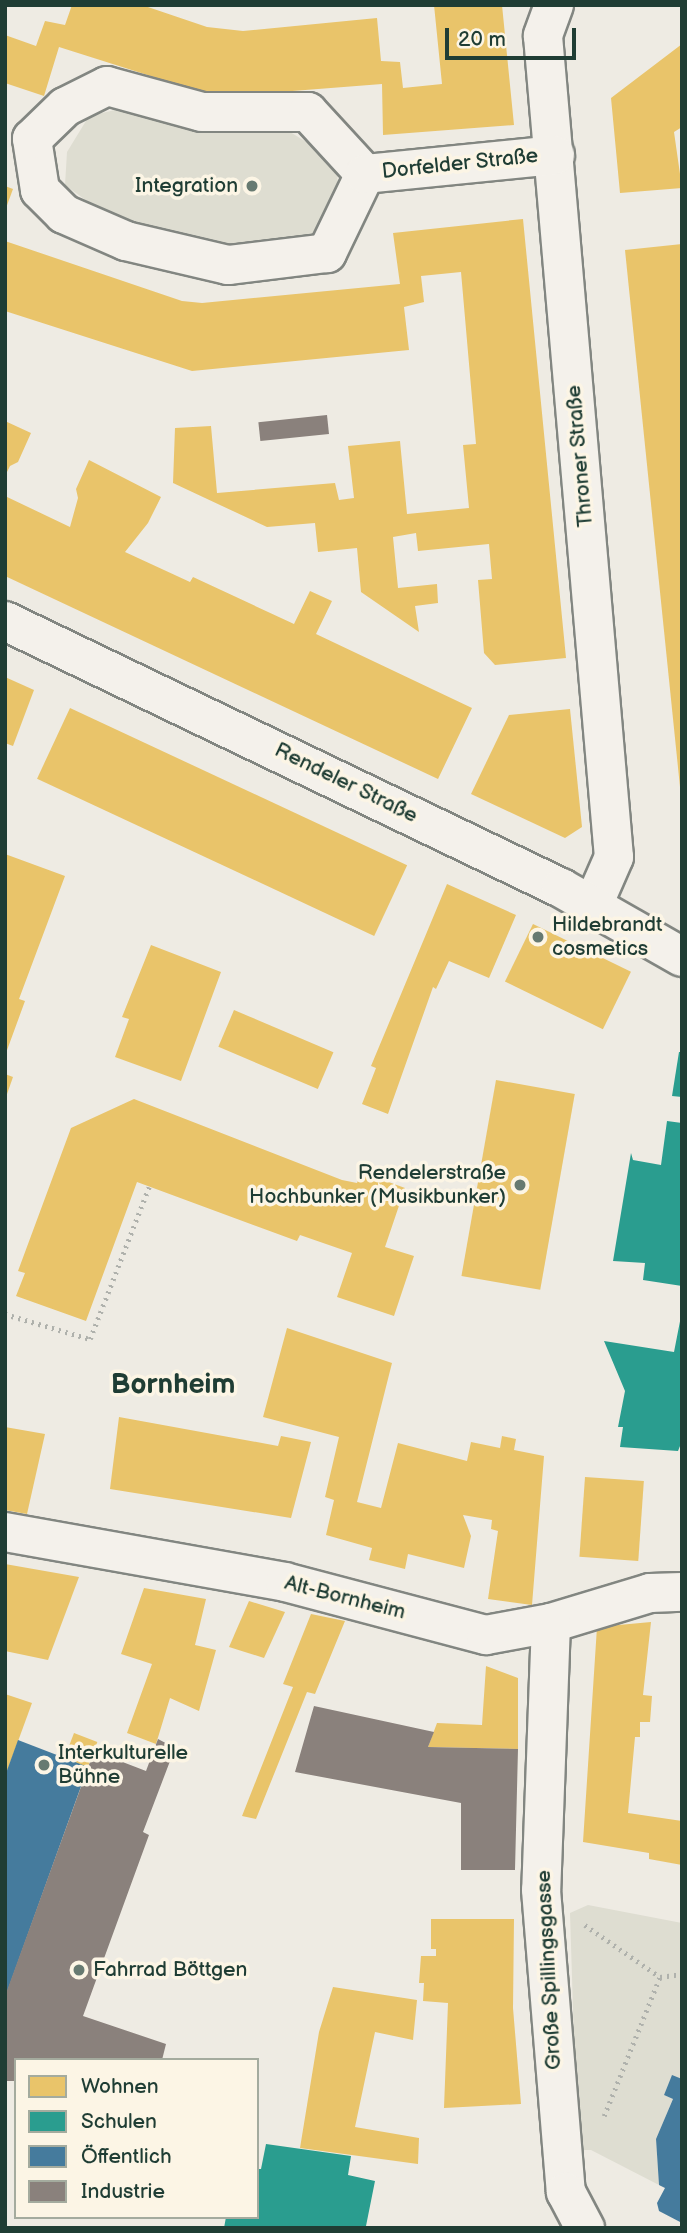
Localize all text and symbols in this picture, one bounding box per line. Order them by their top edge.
scale bar [449,14,580,58]
text: 20 m [458,27,506,52]
street label: Dorfelder Straße [380,143,540,185]
place label: Integration [135,173,238,199]
marker: Integration [244,178,260,194]
street label: Throner Straße [561,384,599,528]
street label: Rendeler Straße [270,737,422,829]
place label: Hildebrandt cosmetics [552,912,662,962]
marker: Hildebrandt cosmetics [530,929,546,945]
place label: Rendelerstraße Hochbunker (Musikbunker) [249,1160,506,1210]
marker: Rendelerstraße Hochbunker (Musikbunker) [512,1177,528,1193]
district label: Bornheim [111,1368,235,1402]
street label: Alt-Bornheim [282,1571,408,1625]
place label: Interkulturelle Bühne [58,1740,188,1790]
marker: Interkulturelle Bühne [36,1757,52,1773]
street label: Große Spillingsgasse [531,1869,567,2071]
place label: Fahrrad Böttgen [93,1957,247,1983]
marker: Fahrrad Böttgen [71,1962,87,1978]
legend [14,2058,259,2219]
text: Wohnen [81,2074,159,2099]
text: Schulen [81,2109,157,2134]
text: Öffentlich [81,2144,172,2169]
text: Industrie [81,2179,165,2204]

